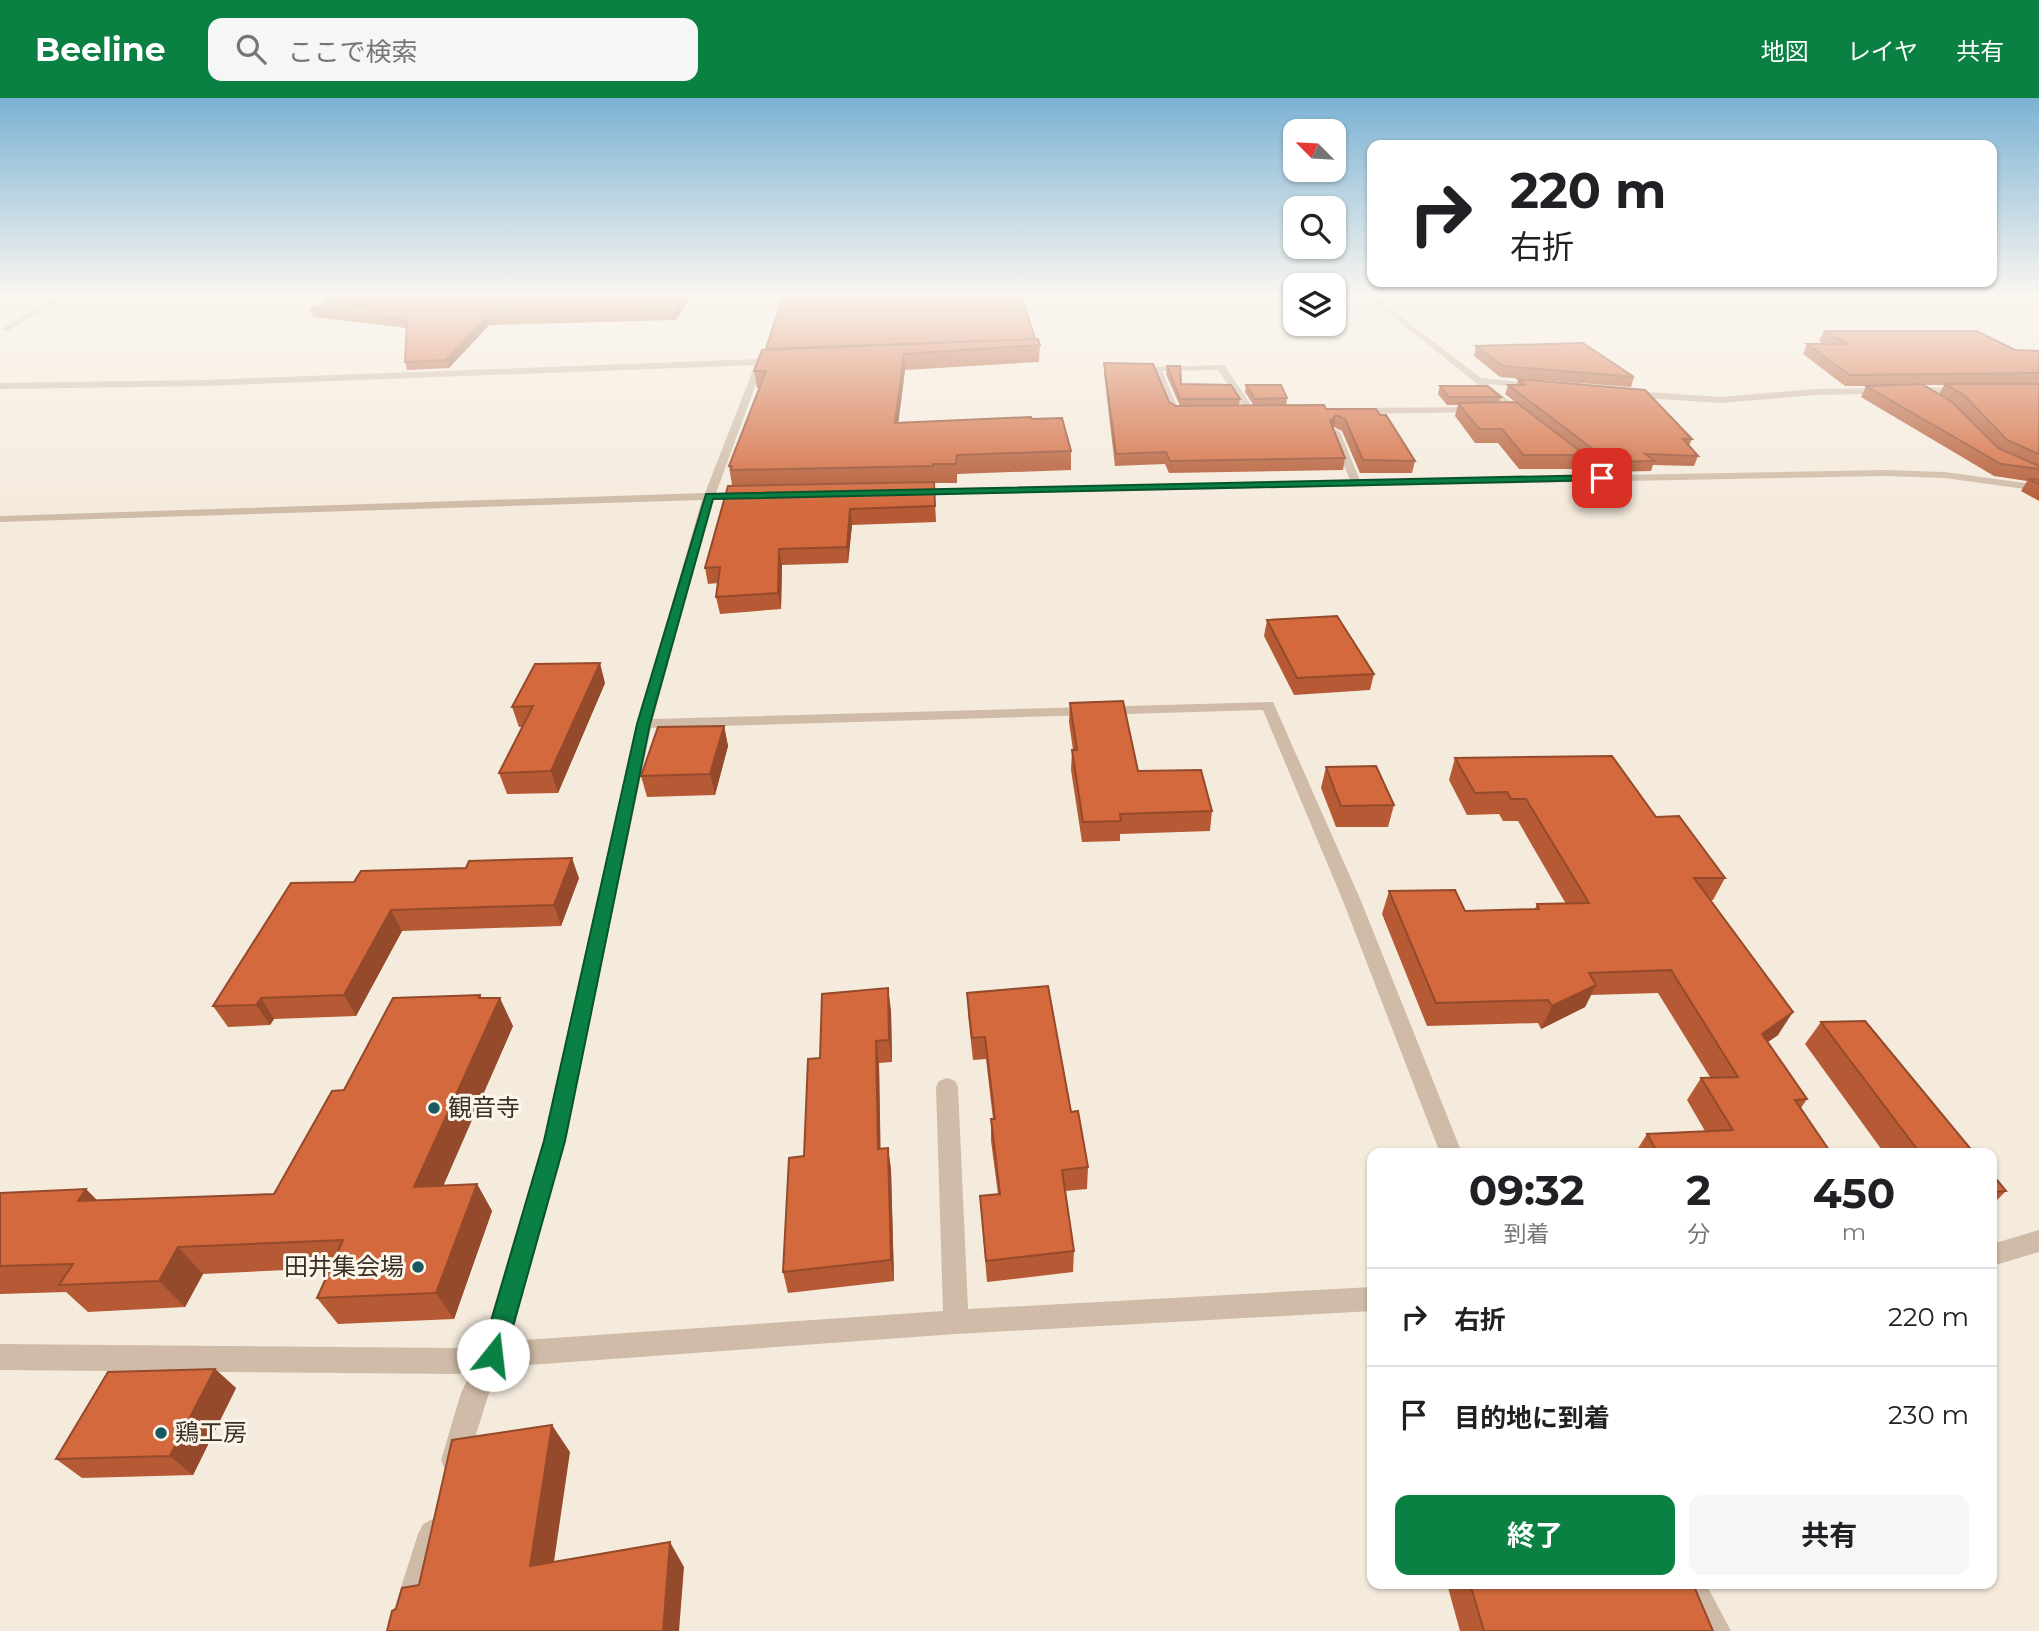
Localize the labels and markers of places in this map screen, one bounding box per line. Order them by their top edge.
pin [1572,448,1632,508]
place label: 観音寺 [448,1093,520,1122]
marker: 観音寺 [426,1100,442,1116]
place label: 田井集会場 [284,1252,404,1281]
marker: 田井集会場 [410,1259,426,1275]
place label: 鶏工房 [175,1418,247,1447]
marker: 鶏工房 [153,1425,169,1441]

